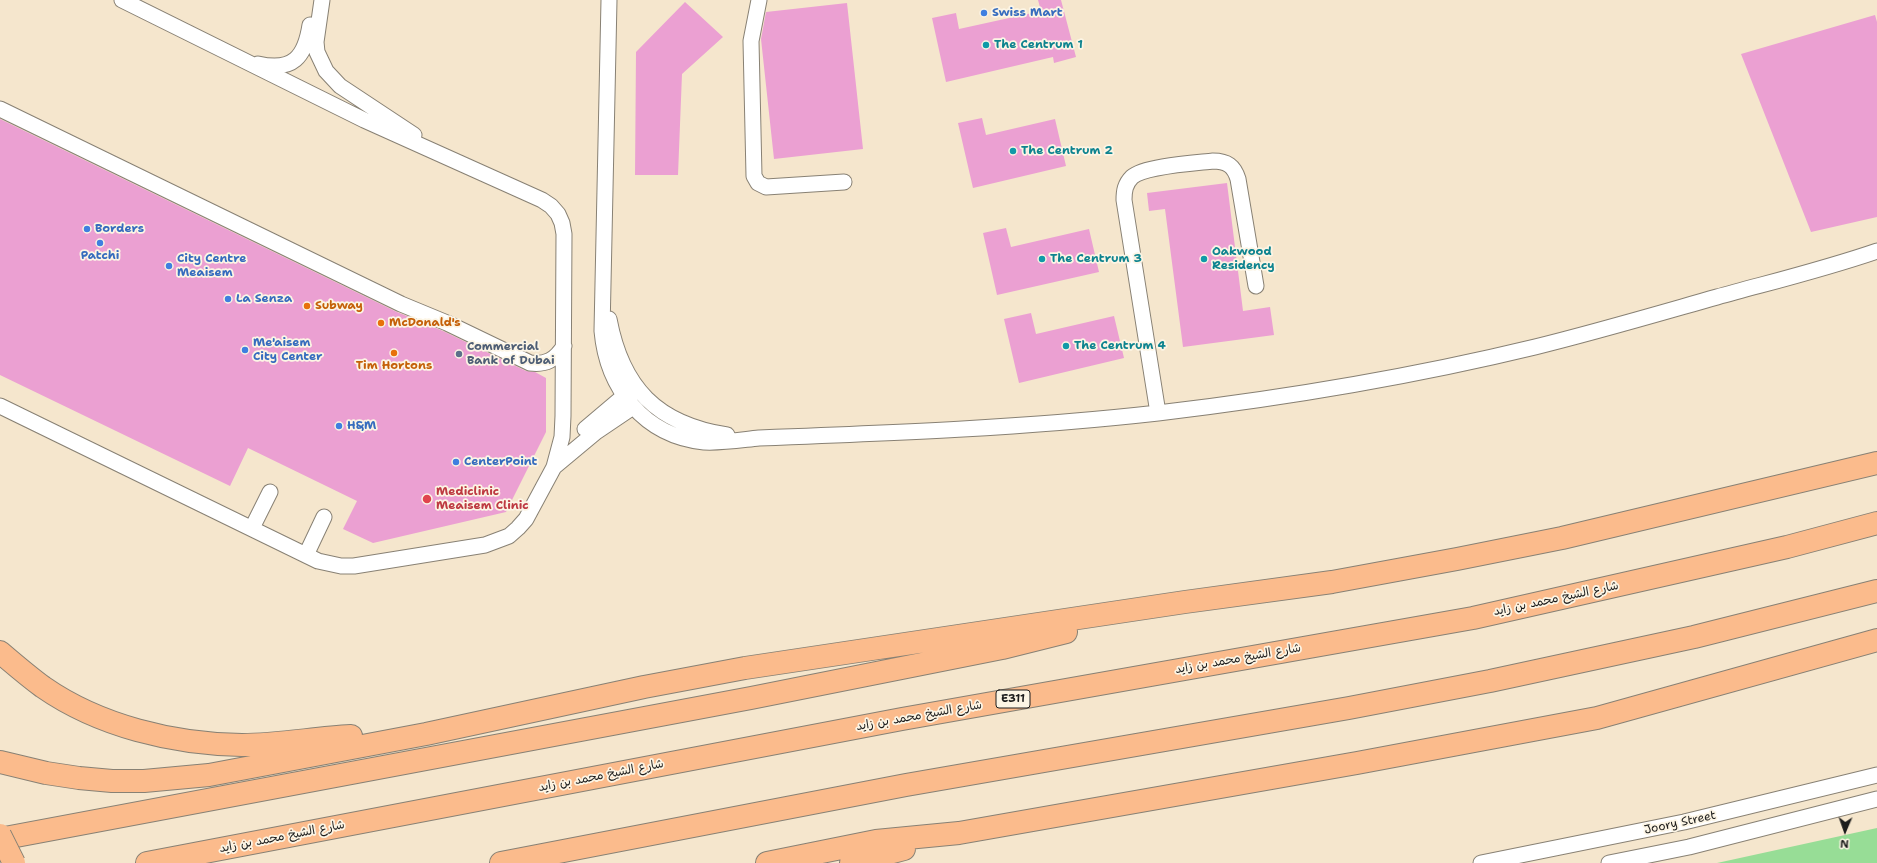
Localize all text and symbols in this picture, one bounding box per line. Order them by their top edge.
place label: Swiss Mart [992,6,1063,20]
marker: Swiss Mart [979,8,989,18]
place label: The Centrum 1 [994,38,1083,52]
marker: The Centrum 1 [981,40,991,50]
place label: The Centrum 2 [1021,144,1113,158]
marker: The Centrum 2 [1008,146,1018,156]
place label: Borders [95,222,144,236]
marker: Borders [82,224,92,234]
marker: Patchi [95,238,105,248]
place label: Oakwood Residency [1212,245,1275,273]
place label: Patchi [81,249,119,263]
place label: City Centre Meaisem [177,252,246,280]
place label: The Centrum 3 [1050,252,1142,266]
marker: The Centrum 3 [1037,254,1047,264]
marker: Oakwood Residency [1199,254,1209,264]
marker: City Centre Meaisem [164,261,174,271]
place label: La Senza [236,292,292,306]
marker: La Senza [223,294,233,304]
place label: Subway [315,299,363,313]
marker: Subway [302,301,312,311]
place label: McDonald's [389,316,461,330]
marker: McDonald's [376,318,386,328]
place label: Me'aisem City Center [253,336,323,364]
place label: The Centrum 4 [1074,339,1166,353]
place label: Commercial Bank of Dubai [467,340,555,368]
marker: The Centrum 4 [1061,341,1071,351]
marker: Me'aisem City Center [240,345,250,355]
marker: Tim Hortons [389,348,399,358]
marker: Commercial Bank of Dubai [454,349,464,359]
place label: Tim Hortons [356,359,432,373]
place label: H&M [347,419,376,433]
marker: H&M [334,421,344,431]
place label: CenterPoint [464,455,537,469]
marker: CenterPoint [451,457,461,467]
place label: Mediclinic Meaisem Clinic [436,485,529,513]
marker: Mediclinic Meaisem Clinic [421,493,433,505]
street label: شارع الشيخ محمد بن زايد [1492,579,1620,619]
street label: شارع الشيخ محمد بن زايد [1174,641,1302,677]
road number: E311 [996,690,1030,708]
street label: شارع الشيخ محمد بن زايد [855,698,983,734]
street label: شارع الشيخ محمد بن زايد [537,757,665,795]
street label: Joory Street [1643,808,1717,838]
north arrow [1825,811,1865,851]
street label: شارع الشيخ محمد بن زايد [218,818,346,856]
text: N [1840,836,1849,851]

